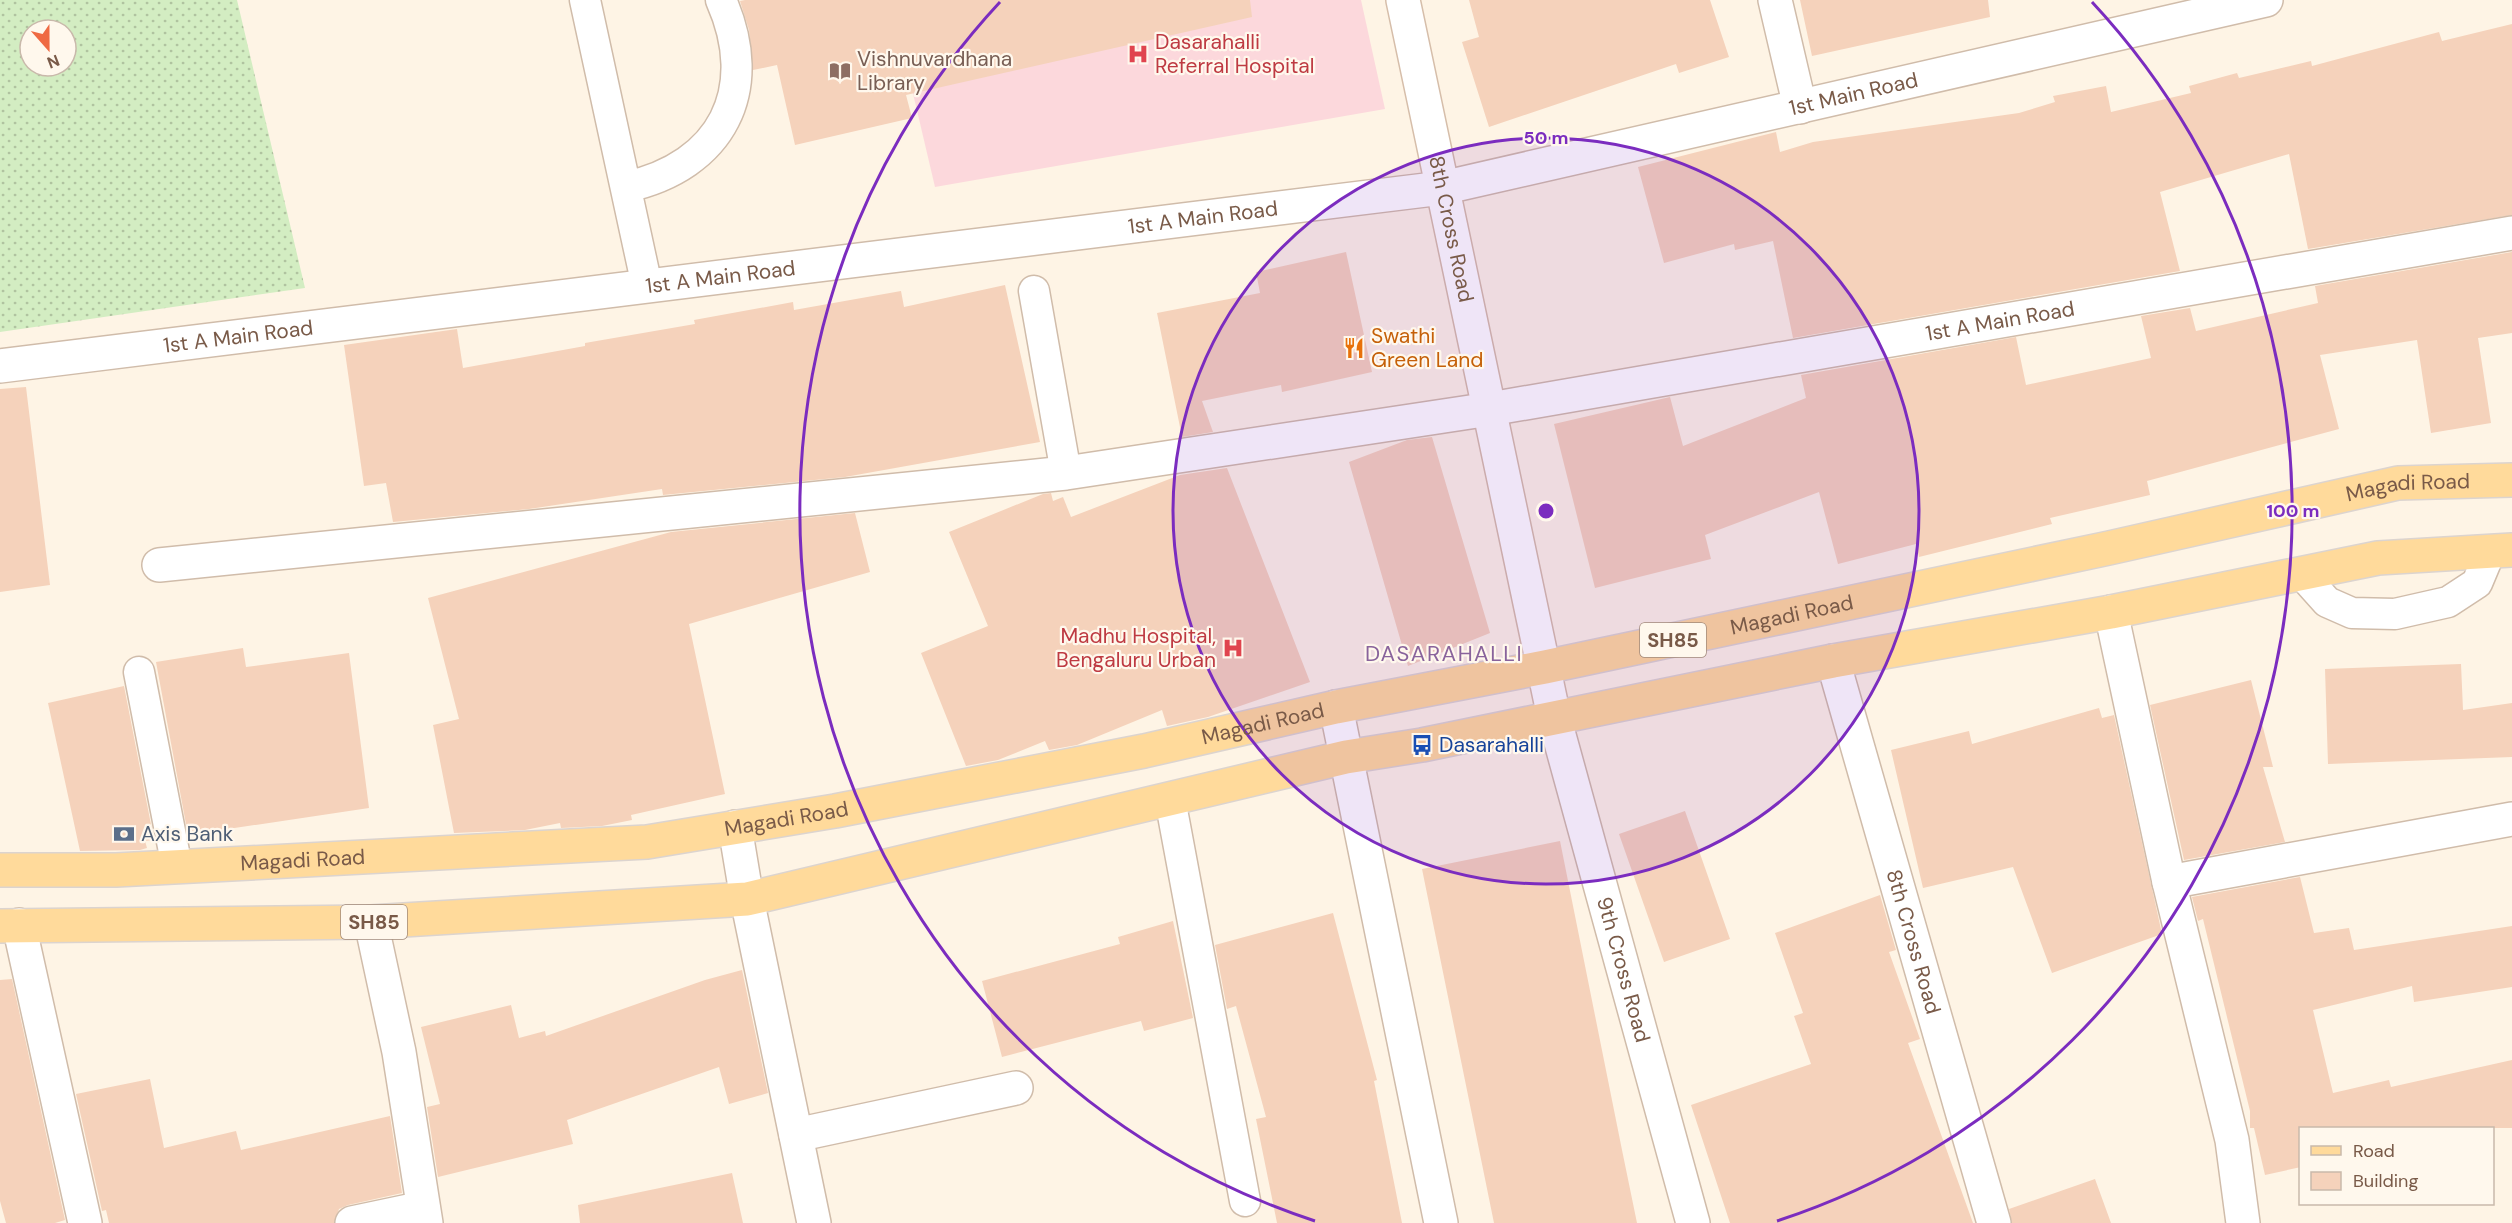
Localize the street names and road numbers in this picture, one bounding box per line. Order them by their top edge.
street label: 1st Main Road [1786,66,1921,122]
street label: 8th Cross Road [1422,153,1480,305]
street label: 1st A Main Road [1126,194,1279,241]
street label: 1st A Main Road [644,254,797,300]
street label: 1st A Main Road [1923,295,2077,348]
street label: 1st A Main Road [162,313,315,360]
street label: Magadi Road [2343,467,2470,508]
street label: Magadi Road [1728,588,1856,642]
road number: SH85 [1640,623,1706,657]
street label: Magadi Road [1199,696,1327,751]
street label: Magadi Road [722,795,851,843]
street label: Magadi Road [240,843,366,877]
street label: 8th Cross Road [1879,866,1947,1017]
street label: 9th Cross Road [1590,894,1657,1045]
road number: SH85 [341,905,407,939]

